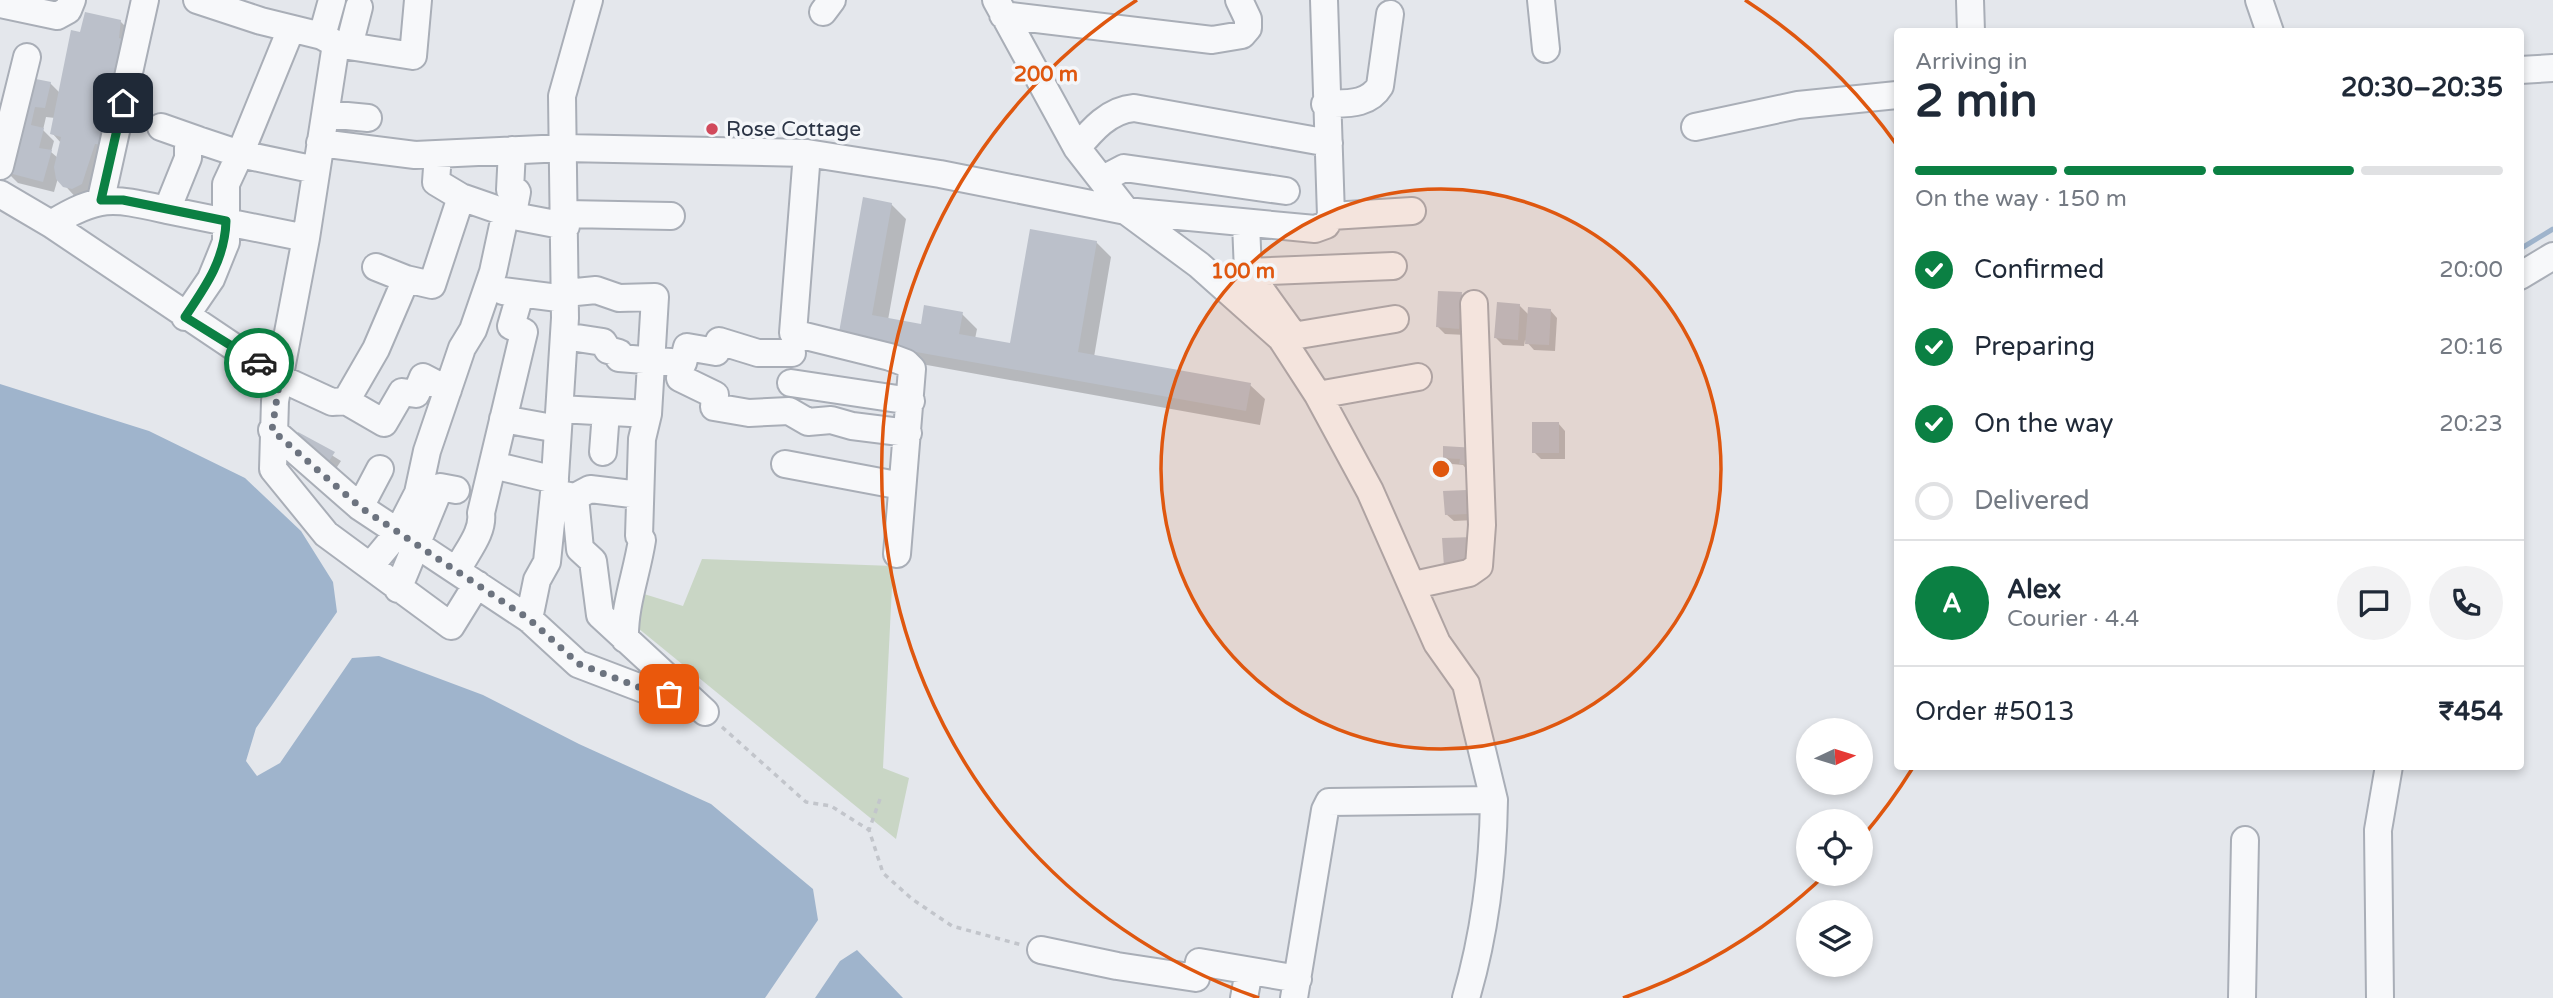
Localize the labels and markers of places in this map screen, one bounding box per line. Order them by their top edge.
pin [93,73,153,133]
place label: Rose Cottage [726,117,861,142]
marker: Rose Cottage [704,121,720,137]
centre of rings [1429,457,1453,481]
pin [639,664,699,724]

